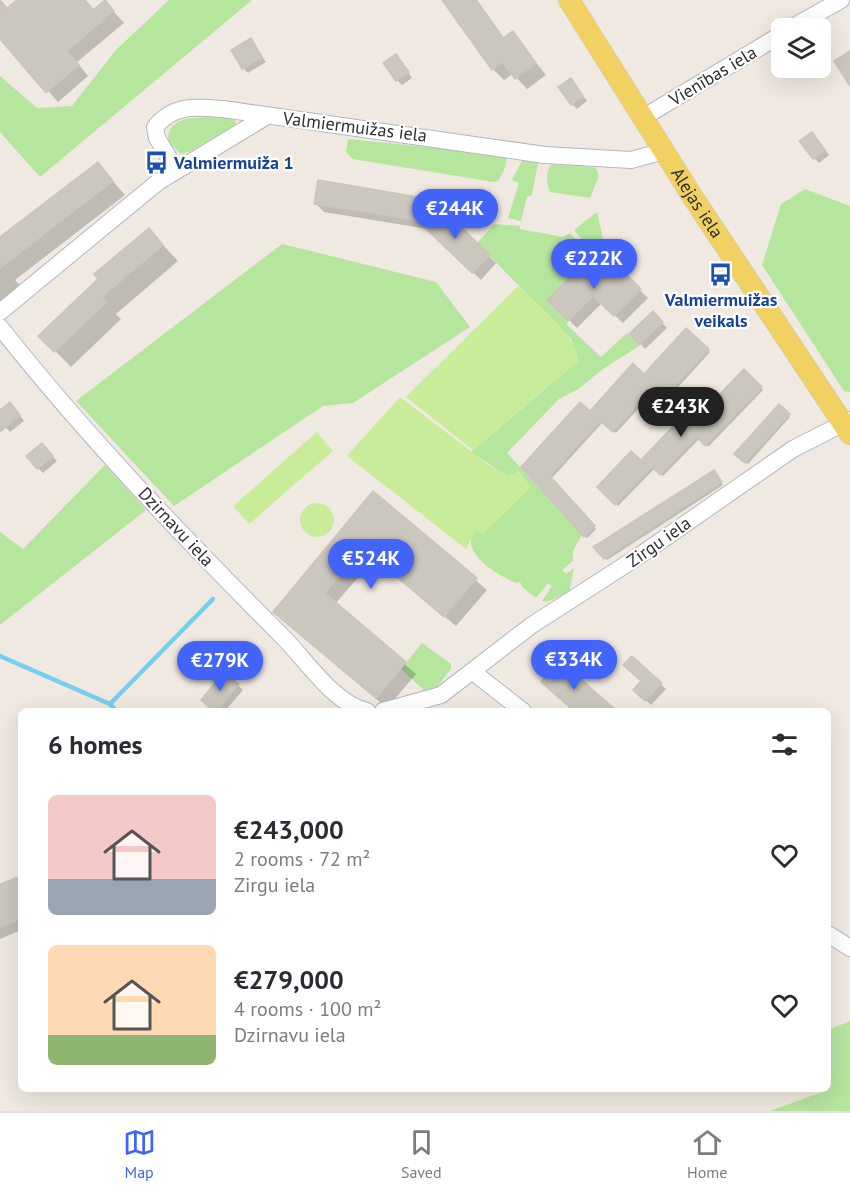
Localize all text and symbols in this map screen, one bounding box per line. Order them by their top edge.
map controls [771,18,831,78]
button: layers [771,18,831,78]
street label: Vienības iela [664,40,761,111]
street label: Valmiermuižas iela [281,106,428,147]
bus stop icon: Valmiermuiža 1 [143,150,169,176]
place label: Valmiermuiža 1 [173,151,294,174]
street label: Alejas iela [666,163,729,242]
pin: €244K [413,189,497,240]
text: €244K [426,195,484,221]
pin: €222K [552,239,636,290]
text: €222K [565,245,623,271]
bus stop icon: Valmiermuižas veikals [708,261,734,287]
place label: Valmiermuižas veikals [664,288,778,332]
pin: €243K [639,387,723,438]
text: €243K [652,393,710,419]
street label: Dzirnavu iela [134,482,219,571]
street label: Zirgu iela [622,511,695,572]
pin: €524K [329,539,413,590]
text: €524K [342,545,400,571]
pin: €334K [532,640,616,691]
pin: €279K [178,641,262,692]
text: €334K [545,646,603,672]
text: €279K [191,647,249,673]
text: 6 homes [48,728,143,761]
icon: filters [768,728,801,761]
text: €243,000 [234,813,344,846]
icon: home [96,819,168,891]
icon: heart [768,839,801,872]
text: 2 rooms · 72 m² [234,846,370,872]
text: Zirgu iela [234,872,315,898]
text: €279,000 [234,963,344,996]
icon: home [96,969,168,1041]
icon: heart [768,989,801,1022]
text: 4 rooms · 100 m² [234,996,381,1022]
text: Dzirnavu iela [234,1022,346,1048]
tab: Map [123,1126,156,1182]
tab: Saved [401,1126,442,1182]
tab: Home [687,1126,727,1182]

